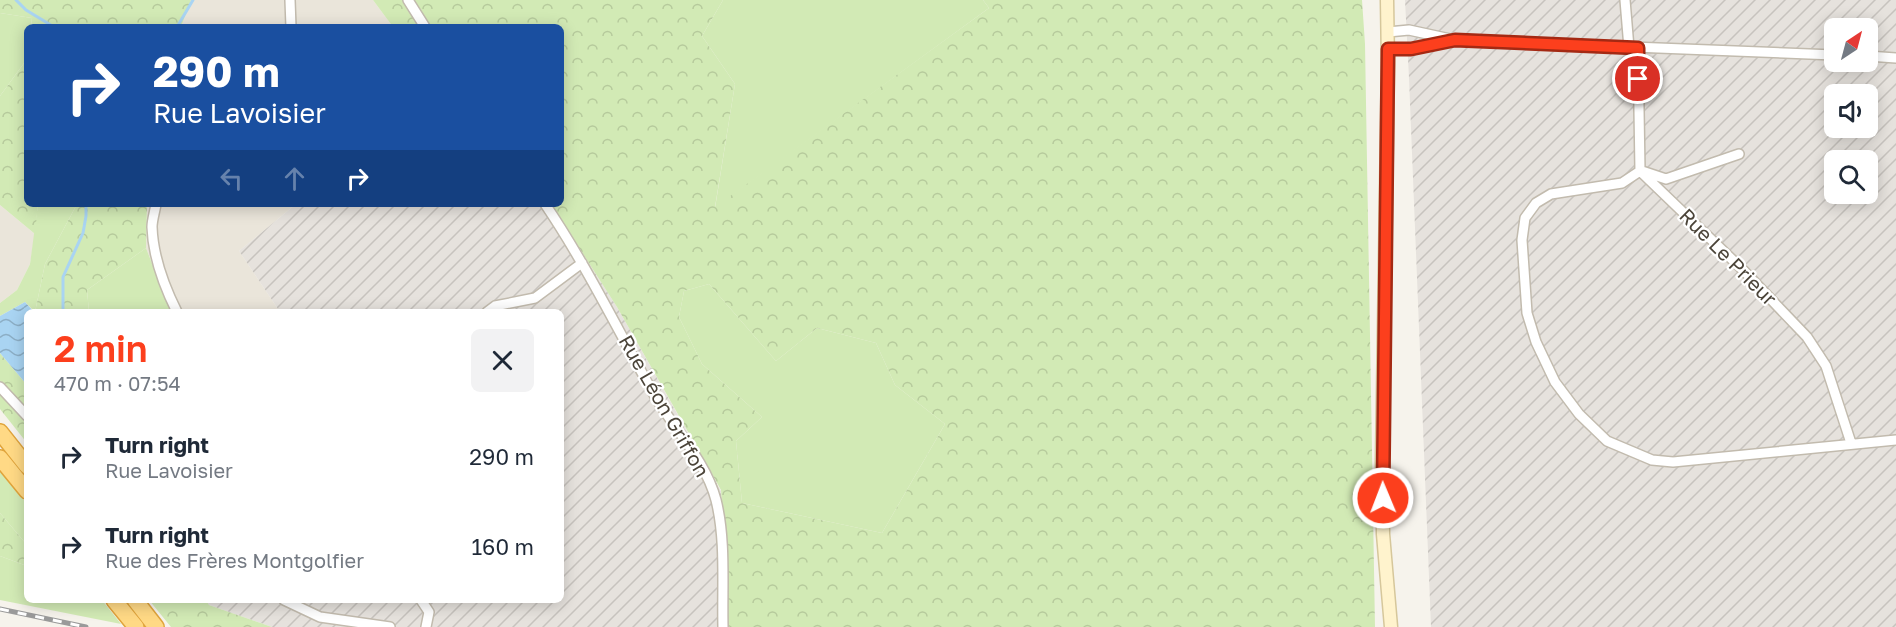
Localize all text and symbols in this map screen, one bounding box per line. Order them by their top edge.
north arrow [1824,18,1878,72]
map controls [1824,18,1878,204]
text: 290 m [153,46,280,96]
icon: right [54,48,132,126]
pin [1612,53,1663,104]
icon: arrive [1621,62,1654,95]
button: sound [1824,84,1878,138]
text: Rue Lavoisier [153,97,326,129]
button: search [1824,150,1878,204]
icon: left [215,162,248,195]
icon: ahead [278,162,311,195]
icon: right [341,162,374,195]
street label: Rue Le Prieur [1675,203,1782,310]
text: 2 min [54,327,148,370]
button: close [471,329,534,392]
street label: Rue Léon Griffon [614,330,715,481]
text: 470 m · 07:54 [54,371,181,395]
text: Turn right [105,431,209,458]
icon: right [54,440,87,473]
text: 290 m [469,443,534,470]
text: Rue Lavoisier [105,458,233,482]
position arrow [1351,466,1415,530]
text: Turn right [105,521,209,548]
icon: right [54,530,87,563]
text: 160 m [471,533,534,560]
text: Rue des Frères Montgolfier [105,548,364,572]

